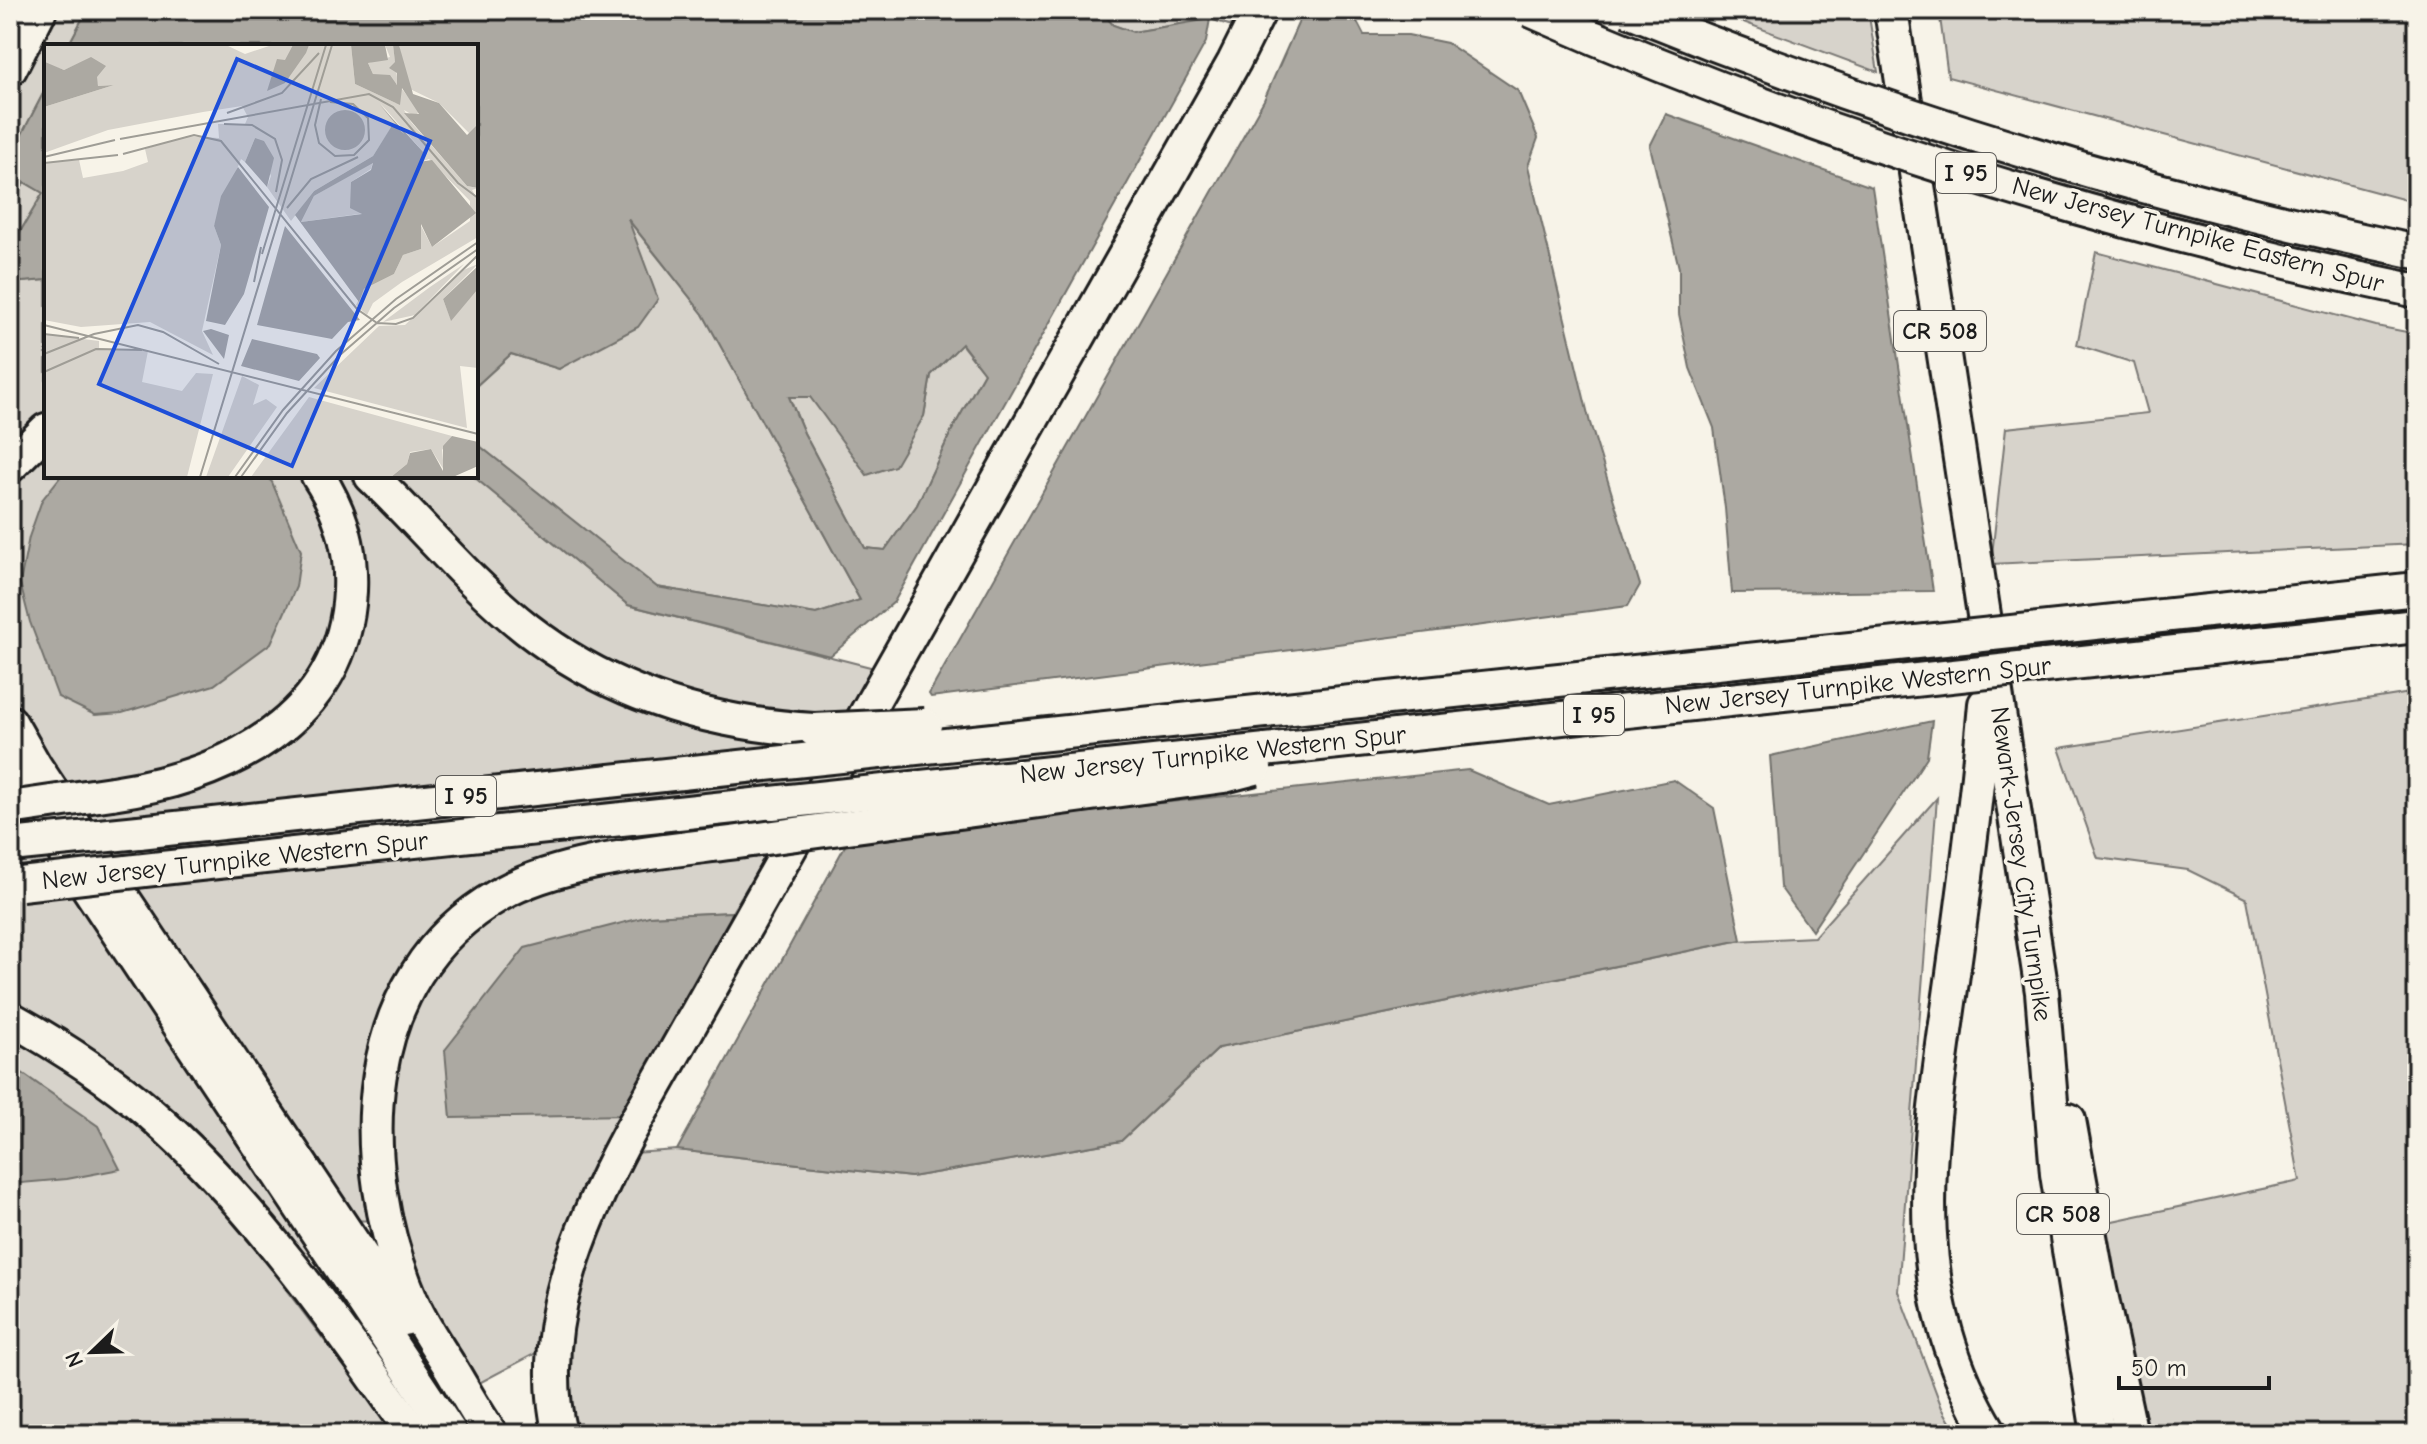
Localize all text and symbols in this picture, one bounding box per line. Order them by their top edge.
inset map [44,44,478,478]
road number: I 95 [1936,153,1996,193]
street label: New Jersey Turnpike Eastern Spur [2009,171,2388,299]
road number: CR 508 [1894,311,1986,351]
street label: New Jersey Turnpike Western Spur [1663,651,2053,721]
road number: I 95 [1564,695,1624,735]
street label: Newark-Jersey City Turnpike [1984,705,2058,1023]
street label: New Jersey Turnpike Western Spur [1018,720,1408,790]
road number: I 95 [436,776,496,816]
street label: New Jersey Turnpike Western Spur [40,826,430,896]
road number: CR 508 [2017,1194,2109,1234]
north arrow [52,1312,132,1392]
scale bar [2119,1340,2269,1390]
text: N [60,1348,89,1371]
text: 50 m [2131,1354,2187,1382]

